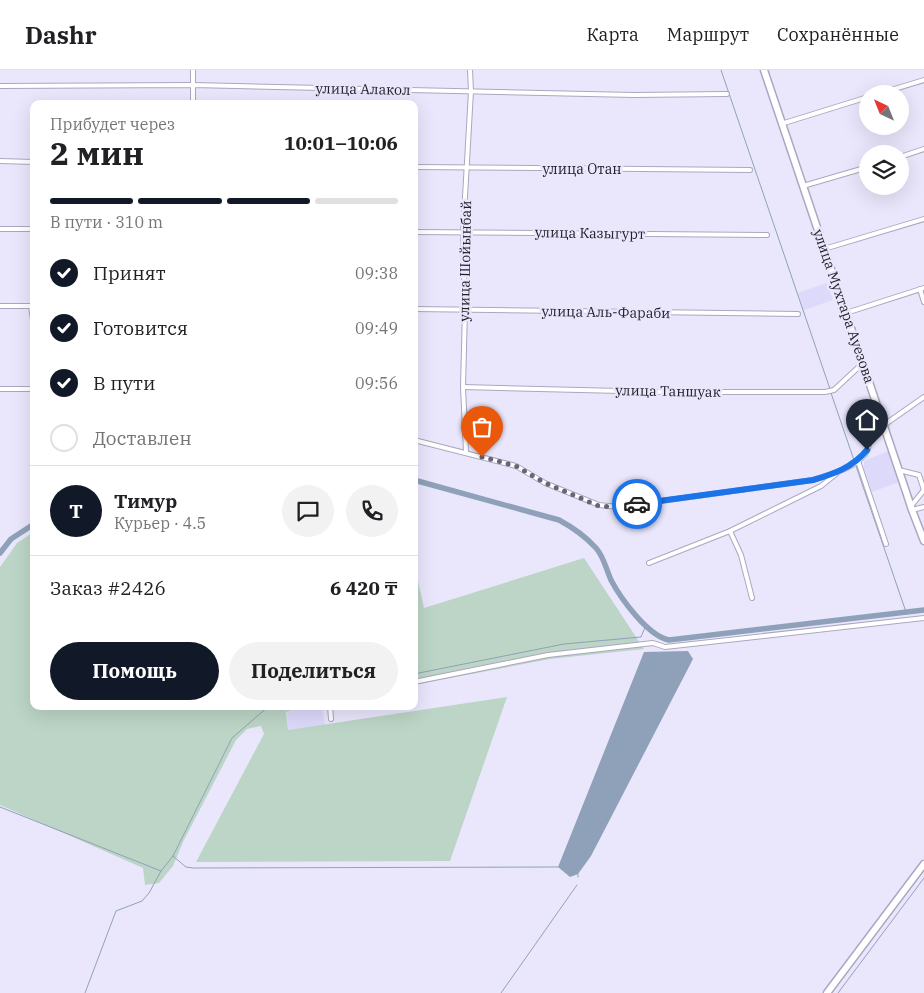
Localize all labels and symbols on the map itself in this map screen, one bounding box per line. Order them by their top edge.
street label: улица Алакол [315,79,411,99]
north arrow [859,85,909,135]
street label: улица Отан [542,160,622,178]
street label: улица Шойынбай [455,200,475,322]
street label: улица Казыгурт [535,223,645,243]
street label: улица Мухтара Ауезова [809,227,879,386]
street label: улица Аль-Фараби [541,302,671,322]
street label: улица Таншуак [615,381,721,401]
pin [846,399,888,450]
pin [461,406,503,457]
courier [612,479,662,529]

